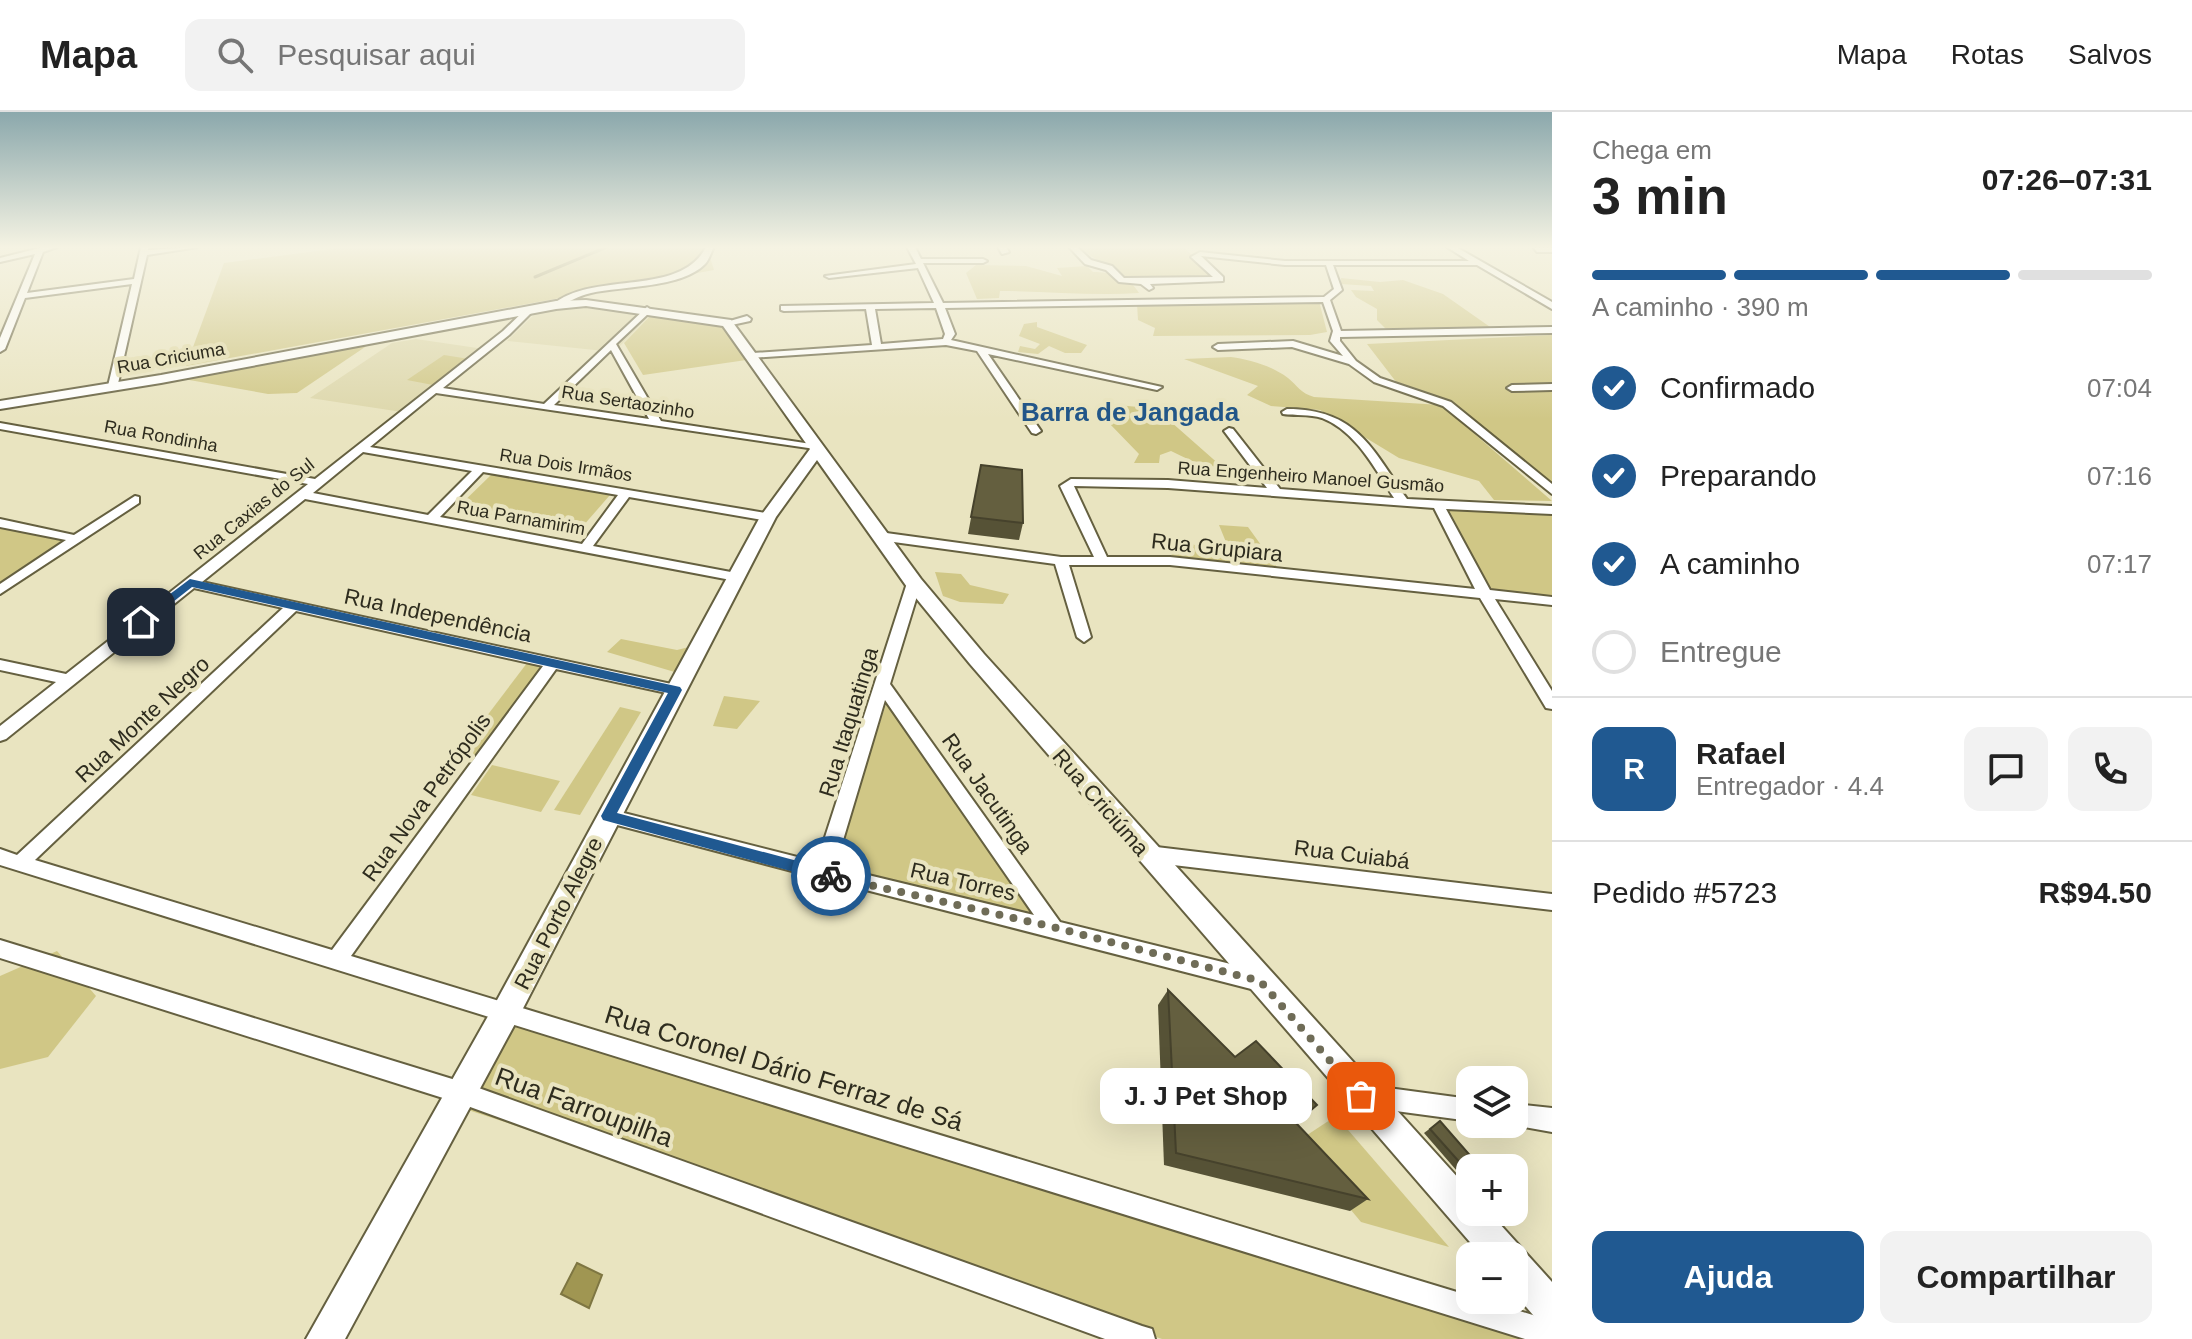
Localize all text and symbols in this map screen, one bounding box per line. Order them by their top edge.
search box [185,19,745,91]
icon: search [213,33,257,77]
text: Mapa [40,34,137,76]
text: Pesquisar aqui [277,38,476,71]
text: Mapa [1837,39,1907,70]
text: Rotas [1951,39,2024,70]
text: Salvos [2068,39,2152,70]
text: Chega em [1592,135,1712,165]
text: 07:26–07:31 [1982,163,2152,196]
text: 3 min [1592,167,1728,225]
text: A caminho · 390 m [1592,292,1809,322]
street label: Rua Criciuma [116,339,227,377]
icon: check [1592,366,1636,410]
text: Confirmado [1660,371,1815,404]
text: 07:04 [2087,373,2152,403]
street label: Rua Sertaozinho [560,382,696,422]
district label: Barra de Jangada [1021,397,1240,427]
street label: Rua Rondinha [103,416,220,456]
street label: Rua Dois Irmãos [498,445,634,485]
street label: Rua Caxias do Sul [190,454,318,564]
icon: check [1592,454,1636,498]
street label: Rua Engenheiro Manoel Gusmão [1177,458,1445,496]
text: Preparando [1660,459,1817,492]
text: 07:16 [2087,461,2152,491]
street label: Rua Parnamirim [455,497,587,539]
street label: Rua Grupiara [1150,528,1285,567]
icon: check [1592,542,1636,586]
text: A caminho [1660,547,1800,580]
text: 07:17 [2087,549,2152,579]
street label: Rua Independência [342,583,535,648]
pin [107,588,175,656]
icon: home [119,600,163,644]
text: Entregue [1660,635,1782,668]
street label: Rua Itaquatinga [814,643,883,800]
street label: Rua Monte Negro [70,651,214,788]
street label: Rua Nova Petrópolis [357,708,496,886]
button: chat [1964,727,2048,811]
button: phone [2068,727,2152,811]
street label: Rua Jacutinga [937,729,1039,859]
text: Rafael [1696,737,1786,770]
street label: Rua Criciúma [1047,744,1154,861]
text: R [1623,752,1645,785]
text: Entregador · 4.4 [1696,771,1884,801]
street label: Rua Porto Alegre [509,833,608,994]
street label: Rua Cuiabá [1293,835,1412,874]
courier [791,836,871,916]
icon: bike [809,854,853,898]
street label: Rua Torres [908,857,1018,906]
text: Pedido #5723 [1592,876,1777,909]
text: R$94.50 [2039,876,2152,909]
street label: Rua Coronel Dário Ferraz de Sá [601,999,967,1137]
street label: Rua Farroupilha [491,1061,677,1153]
pin [1327,1062,1395,1130]
map controls [1456,1066,1528,1314]
button: layers [1456,1066,1528,1138]
callout: J. J Pet Shop [1101,1068,1313,1124]
icon: bag [1339,1074,1383,1118]
text: J. J Pet Shop [1124,1081,1288,1111]
button: + [1456,1154,1528,1226]
button: Ajuda [1592,1231,1864,1323]
button: Compartilhar [1880,1231,2152,1323]
button: − [1456,1242,1528,1314]

